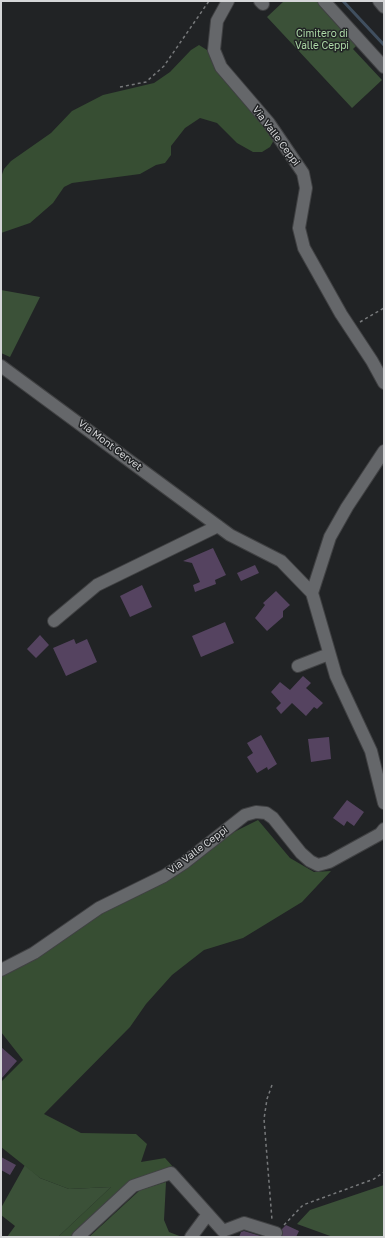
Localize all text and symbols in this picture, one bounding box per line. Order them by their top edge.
park label: Cimitero di Valle Ceppi [295,28,349,52]
street label: Via Valle Ceppi [250,104,302,168]
street label: Via Mont Cervet [76,417,144,473]
street label: Via Valle Ceppi [166,824,230,876]

